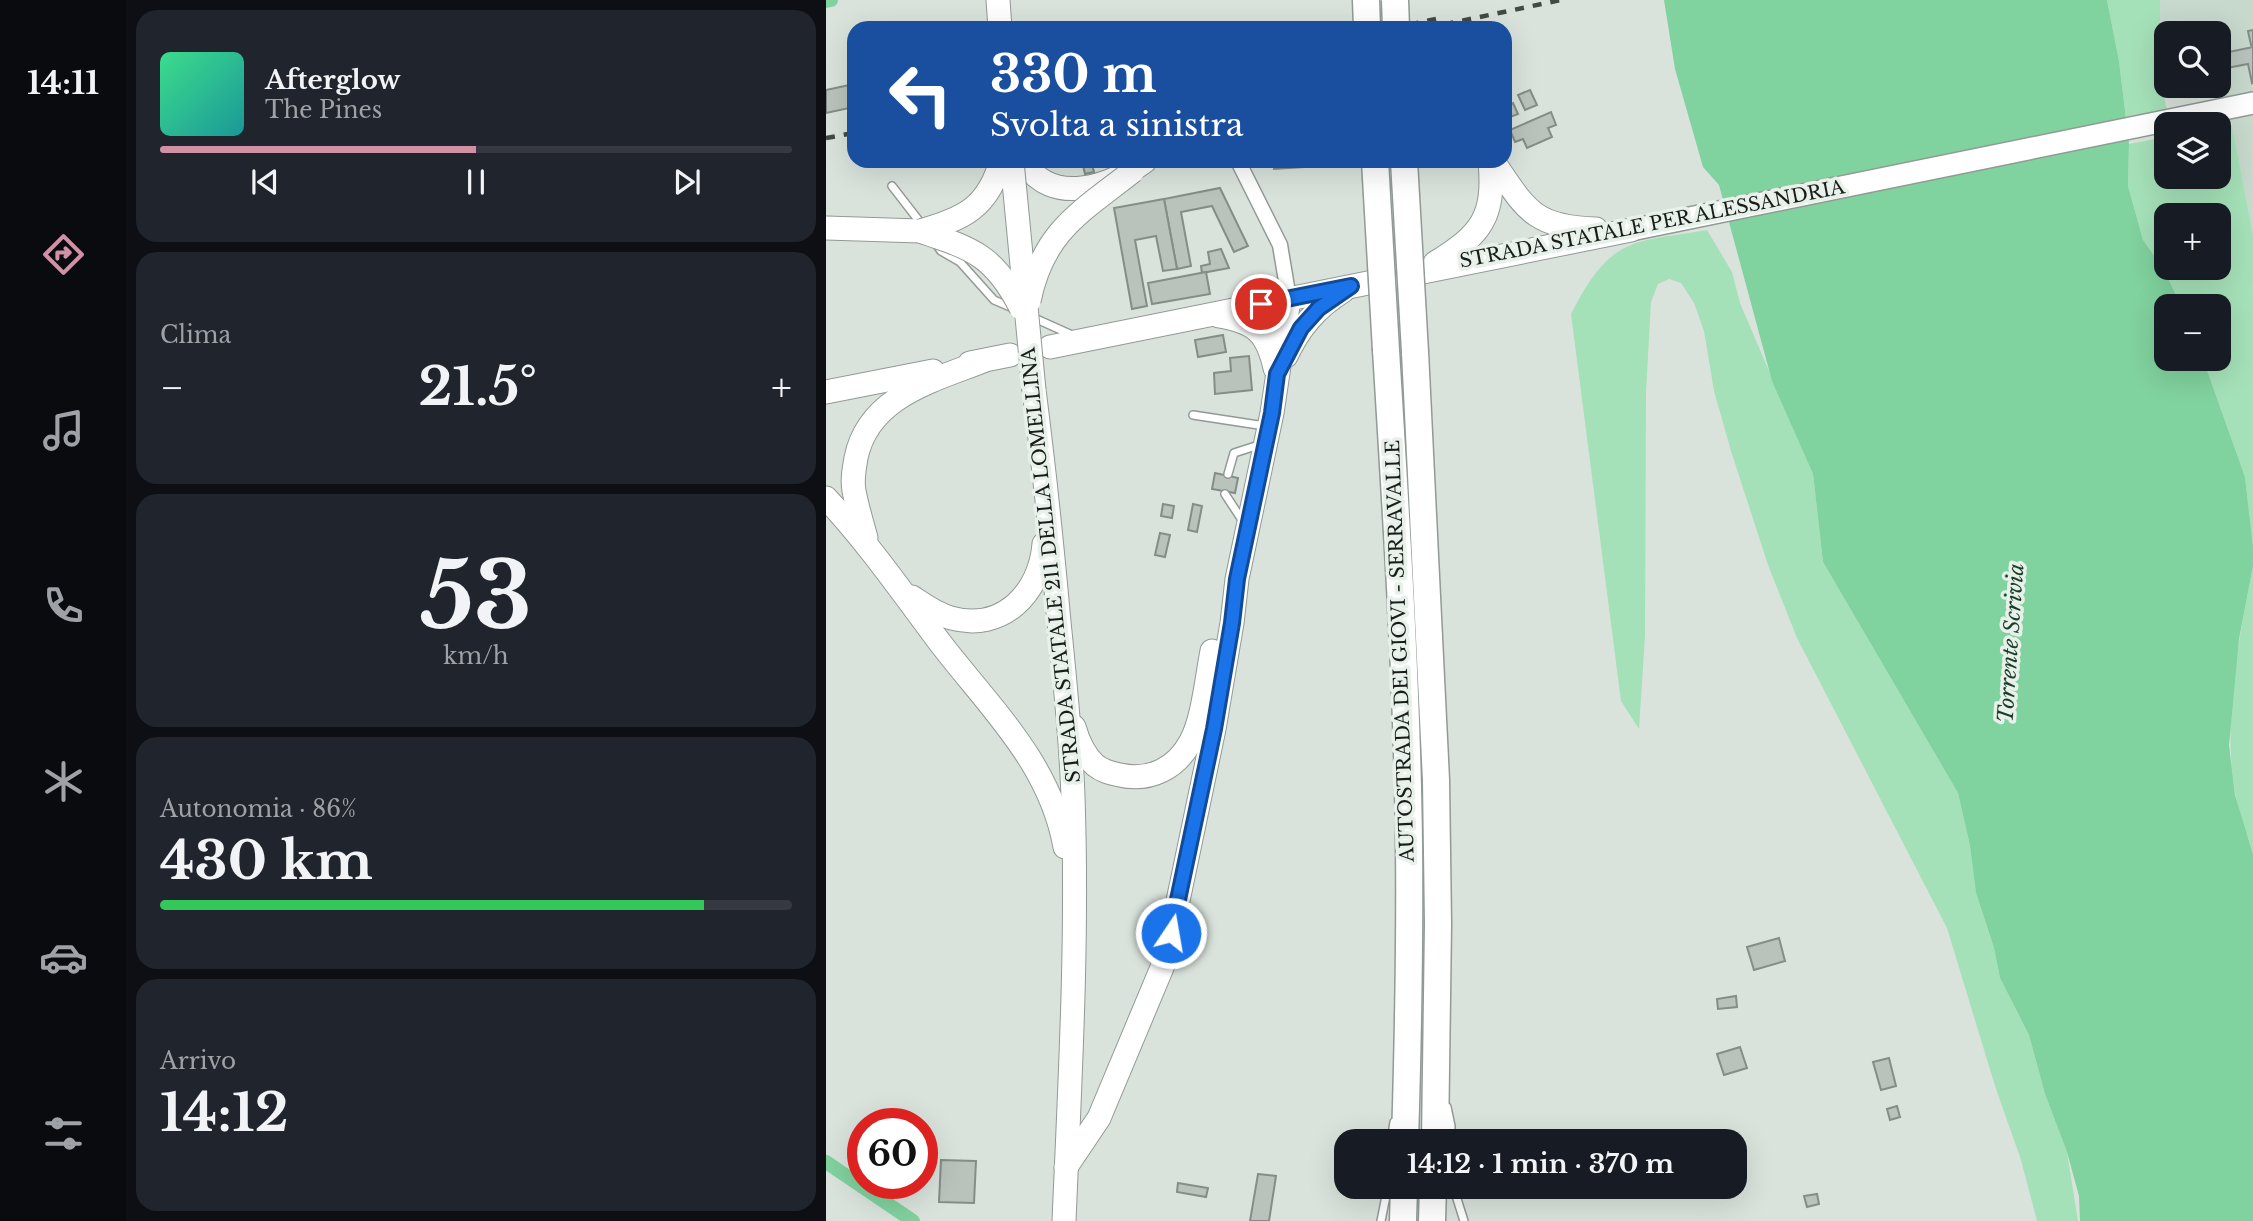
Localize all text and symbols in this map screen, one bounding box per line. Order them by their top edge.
map controls [2154,21,2231,371]
button: search [2154,21,2231,98]
text: 330 m [990,44,1157,105]
icon: left [875,49,966,140]
text: 14:11 [27,63,99,103]
text: Afterglow [265,64,401,96]
text: The Pines [265,96,382,124]
text: Svolta a sinistra [990,105,1243,145]
button: layers [2154,112,2231,189]
icon: previous [246,163,284,201]
icon: pause [457,163,495,201]
icon: next [668,163,706,201]
street label: STRADA STATALE PER ALESSANDRIA [1458,175,1847,273]
button: + [2154,203,2231,280]
icon: directions [39,230,88,279]
pin [1231,274,1291,334]
icon: arrive [1242,285,1280,323]
button: − [2154,294,2231,371]
text: Clima [160,321,231,349]
street label: STRADA STATALE 211 DELLA LOMELLINA [1017,346,1085,784]
text: 21.5° [418,355,537,419]
text: − [160,364,184,411]
text: + [771,364,792,411]
icon: music [39,406,88,455]
street label: AUTOSTRADA DEI GIOVI - SERRAVALLE [1381,440,1419,863]
text: 53 [420,540,532,653]
water label: Torrente Scrivia [1992,562,2030,724]
icon: phone [39,581,88,630]
text: km/h [443,642,509,670]
icon: climate [39,757,88,806]
text: Autonomia · 86% [160,795,356,823]
text: 430 km [160,829,373,893]
position arrow [1134,896,1208,970]
icon: car [39,933,88,982]
text: Arrivo [160,1047,236,1075]
text: 14:12 [160,1081,289,1145]
speed limit sign: 60 [847,1108,938,1199]
icon: filters [39,1109,88,1158]
text: 14:12 · 1 min · 370 m [1407,1148,1674,1180]

